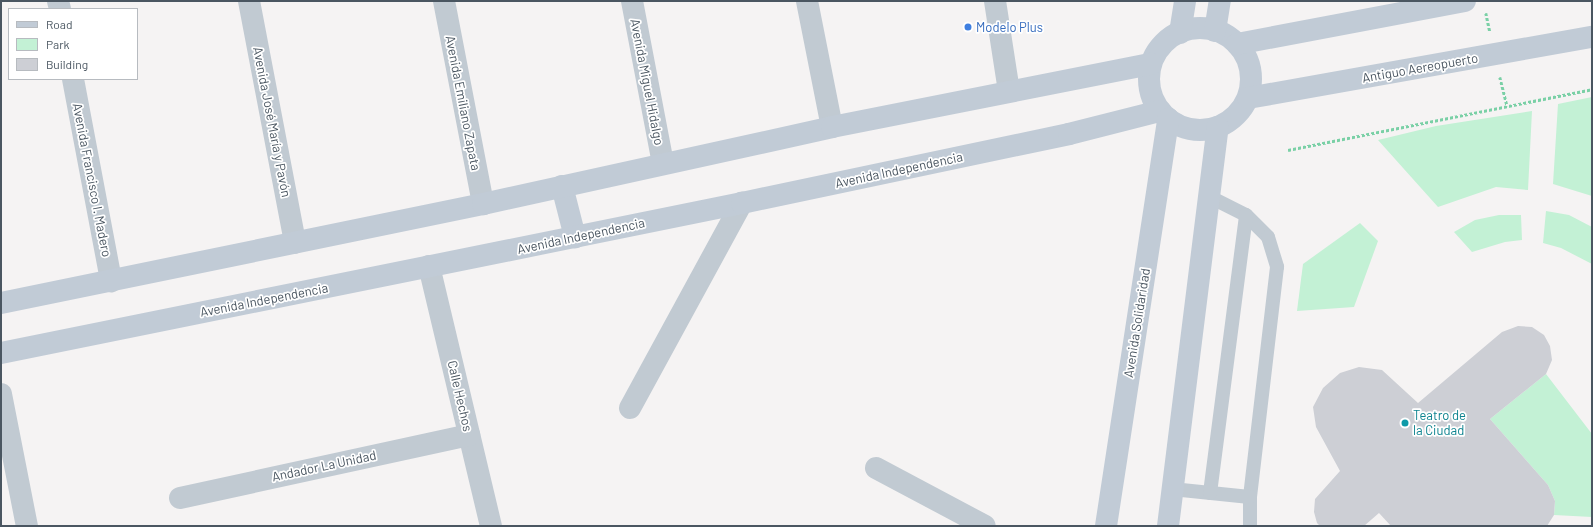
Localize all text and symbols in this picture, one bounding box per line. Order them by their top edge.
legend [8,8,138,80]
text: Road [46,17,73,31]
street label: Avenida Miguel Hidalgo [627,17,667,147]
place label: Modelo Plus [976,19,1043,35]
marker: Modelo Plus [963,22,973,32]
street label: Avenida Emiliano Zapata [442,34,484,172]
text: Park [46,37,70,51]
street label: Avenida José María y Pavón [250,45,294,199]
street label: Antiguo Aereopuerto [1361,50,1479,86]
text: Building [46,57,88,71]
street label: Avenida Francisco I. Madero [69,102,115,258]
street label: Avenida Independencia [834,149,964,191]
street label: Avenida Independencia [516,215,646,257]
street label: Avenida Solidaridad [1121,267,1153,379]
street label: Avenida Independencia [199,280,329,320]
street label: Calle Hechos [444,359,476,433]
place label: Teatro de la Ciudad [1413,408,1466,439]
marker: Teatro de la Ciudad [1400,418,1410,428]
street label: Andador La Unidad [270,447,378,485]

